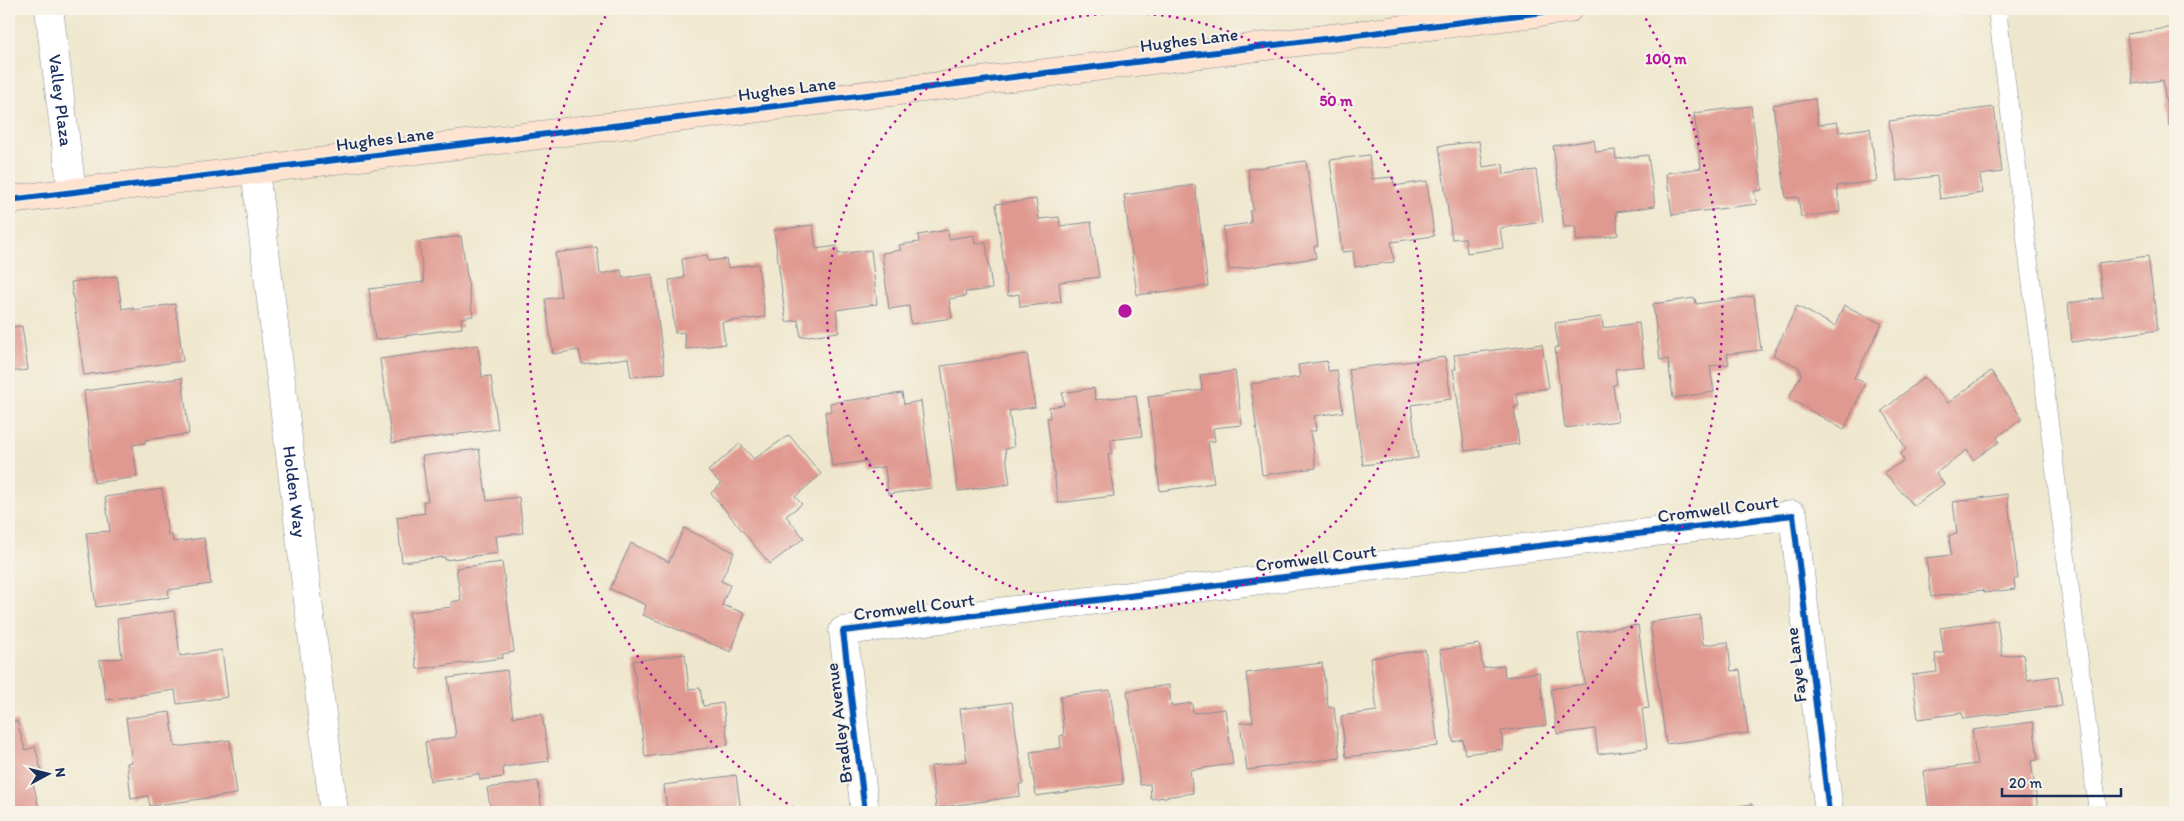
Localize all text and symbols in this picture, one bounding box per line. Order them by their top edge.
street label: Hughes Lane [1139,23,1239,57]
text: 100 m [1645,50,1687,68]
street label: Valley Plaza [44,53,77,148]
street label: Hughes Lane [737,72,837,106]
text: 50 m [1319,92,1353,110]
street label: Hughes Lane [335,122,435,156]
centre of rings [1116,302,1134,320]
street label: Holden Way [278,444,311,539]
street label: Cromwell Court [1656,491,1780,527]
street label: Cromwell Court [1254,540,1378,576]
street label: Cromwell Court [852,589,976,625]
street label: Faye Lane [1780,626,1812,704]
street label: Bradley Avenue [821,662,857,784]
north arrow [22,748,72,798]
scale bar [2002,766,2120,798]
text: N [51,767,69,778]
text: 20 m [2009,774,2043,792]

